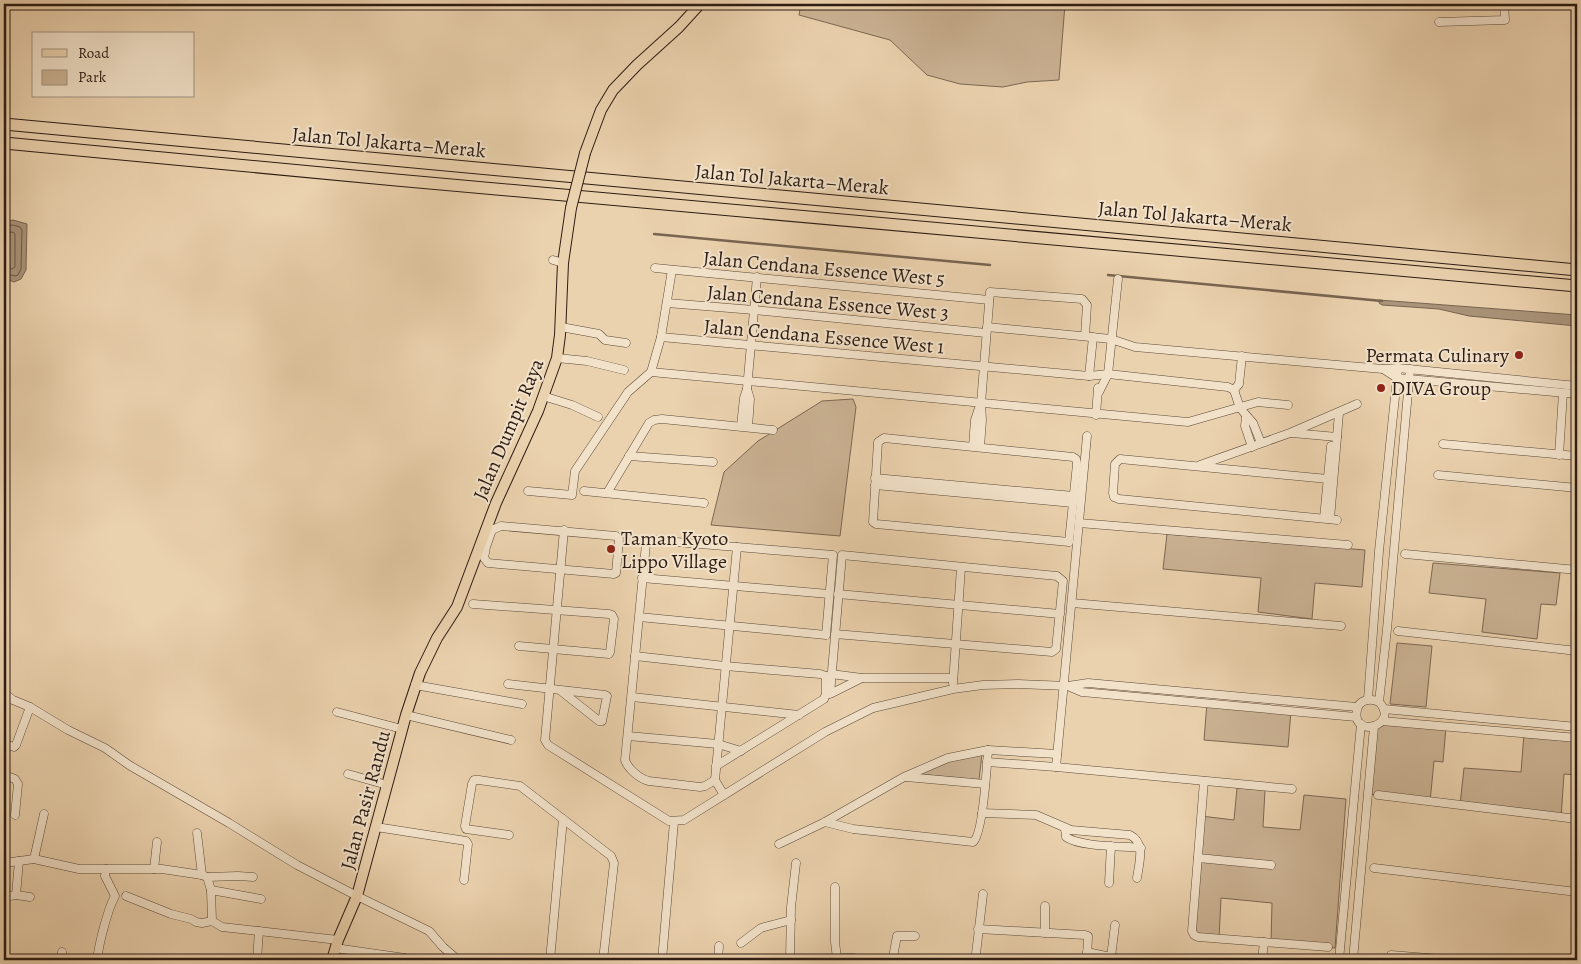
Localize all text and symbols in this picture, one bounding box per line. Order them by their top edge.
legend [32,32,195,98]
text: Road [78,43,110,63]
text: Park [78,67,107,87]
street label: Jalan Tol Jakarta–Merak [291,121,487,164]
street label: Jalan Tol Jakarta–Merak [694,158,890,201]
street label: Jalan Tol Jakarta–Merak [1097,195,1293,238]
street label: Jalan Cendana Essence West 5 [702,244,946,293]
street label: Jalan Cendana Essence West 3 [706,278,950,327]
street label: Jalan Cendana Essence West 1 [703,313,945,360]
place label: Permata Culinary [1365,342,1510,369]
marker: Permata Culinary [1513,349,1525,361]
street label: Jalan Dumpit Raya [466,354,551,504]
place label: DIVA Group [1391,375,1491,402]
marker: DIVA Group [1375,382,1387,394]
place label: Taman Kyoto Lippo Village [621,525,728,575]
marker: Taman Kyoto Lippo Village [605,543,617,555]
street label: Jalan Pasir Randu [334,727,397,873]

